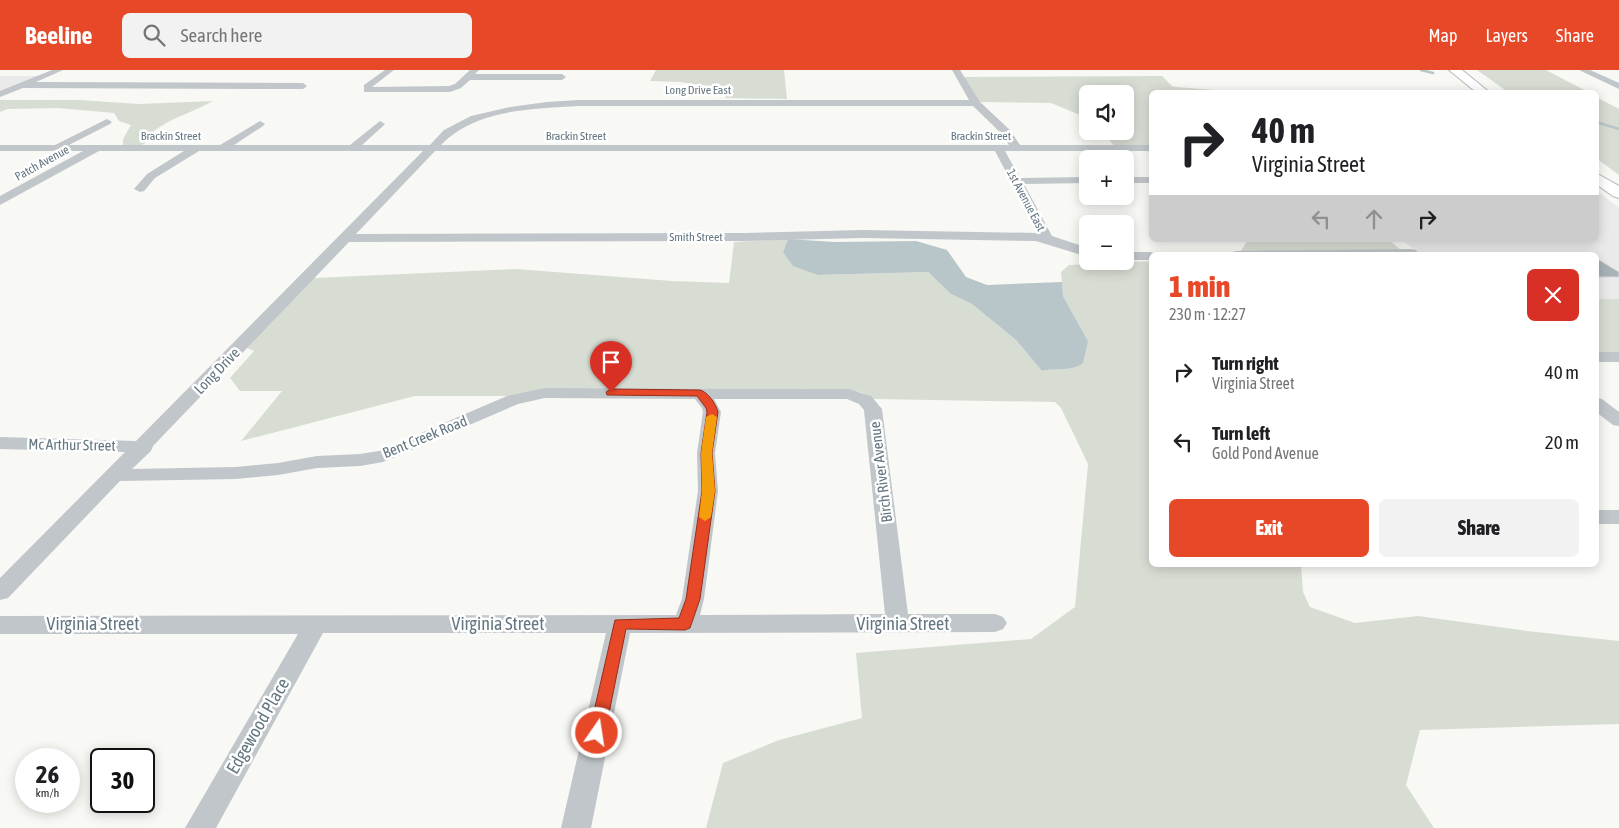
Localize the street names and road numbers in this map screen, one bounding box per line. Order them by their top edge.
street label: Long Drive East [665,83,732,97]
street label: Brackin Street [141,129,202,143]
street label: Brackin Street [546,129,607,143]
street label: Brackin Street [951,129,1012,143]
street label: Patch Avenue [13,142,71,184]
street label: 1st Avenue East [1004,167,1048,234]
street label: Smith Street [669,230,723,244]
street label: Long Drive [190,344,243,397]
street label: Bent Creek Road [380,412,470,461]
street label: Birch River Avenue [866,420,895,524]
street label: Mc Arthur Street [28,435,116,454]
street label: Virginia Street [47,613,139,634]
street label: Virginia Street [452,613,544,634]
street label: Virginia Street [857,613,949,634]
street label: Edgewood Place [222,674,293,777]

